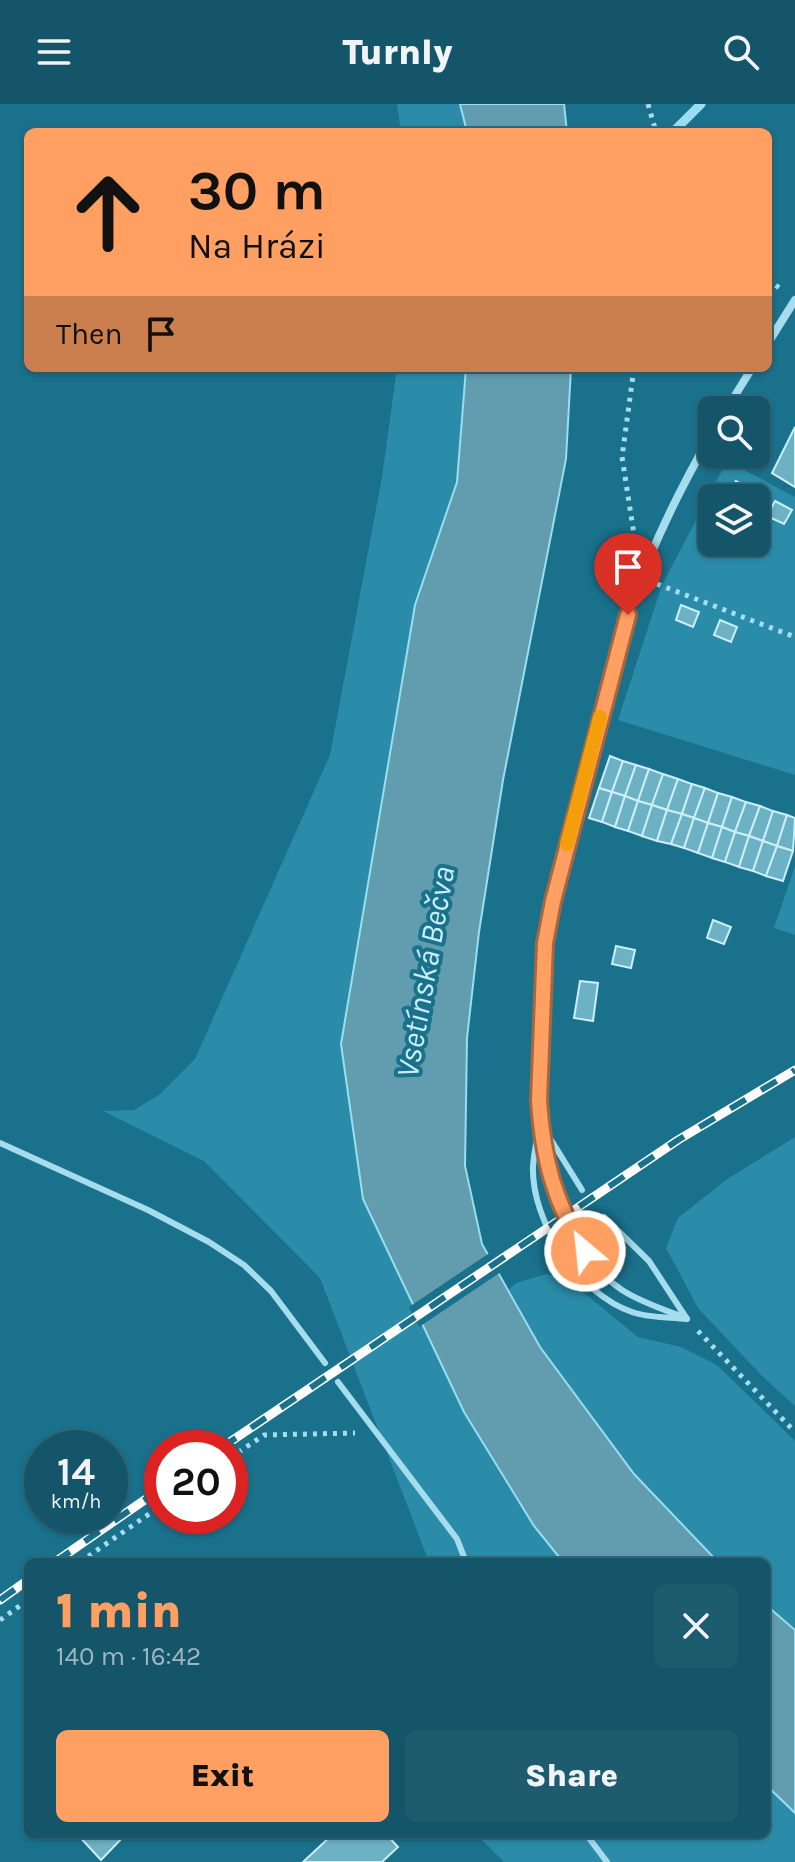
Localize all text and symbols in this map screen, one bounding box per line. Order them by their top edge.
icon: menu [32,30,76,74]
icon: search [719,30,763,74]
text: Turnly [342,31,453,73]
text: 30 m [188,158,326,223]
icon: ahead [56,160,160,264]
text: Na Hrázi [188,225,326,267]
icon: arrive [139,312,183,356]
text: Then [56,316,123,352]
map controls [698,396,770,556]
button: search [698,396,770,468]
button: layers [698,484,770,556]
pin [594,533,662,615]
icon: arrive [606,545,650,589]
water label: Vsetínská Bečva [389,863,462,1081]
position arrow [543,1209,627,1293]
speed limit sign: 20 [144,1430,248,1534]
text: 14 [57,1448,95,1495]
text: km/h [51,1490,101,1513]
text: 1 min [56,1583,182,1639]
button: close [654,1584,738,1668]
text: 140 m · 16:42 [56,1641,201,1672]
button: Exit [56,1730,389,1822]
button: Share [405,1730,738,1822]

